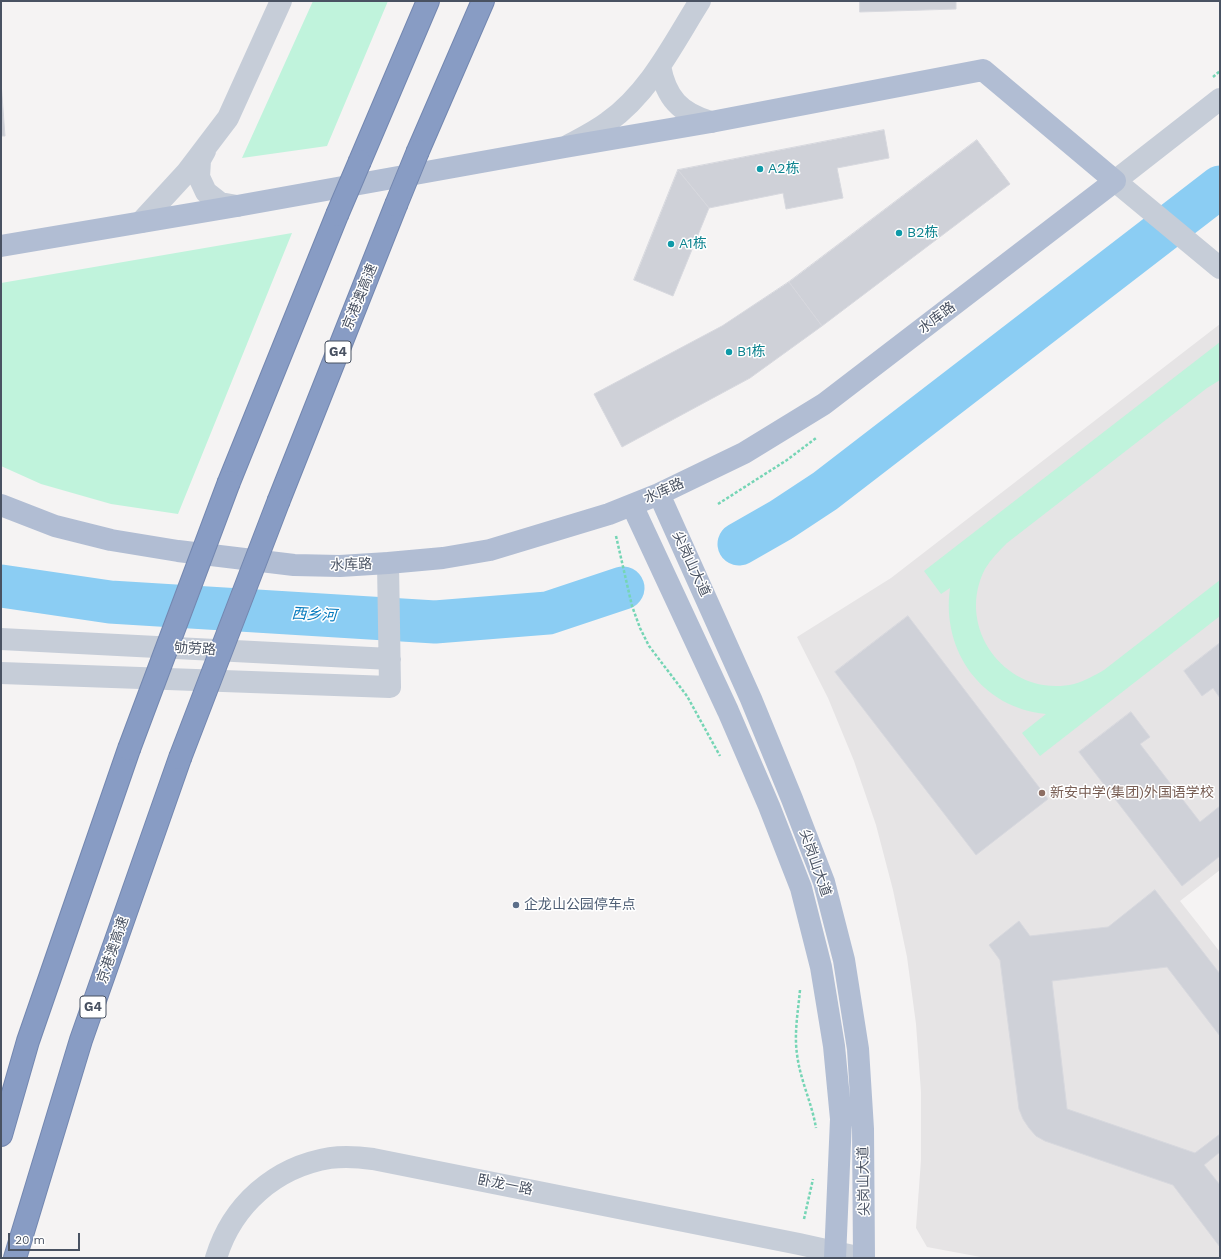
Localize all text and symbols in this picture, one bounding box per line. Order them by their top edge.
place label: A2栋 [768,161,799,177]
marker: A2栋 [755,164,765,174]
place label: B2栋 [907,225,938,241]
marker: B2栋 [894,228,904,238]
place label: A1栋 [679,236,707,252]
marker: A1栋 [666,239,676,249]
street label: 京港澳高速 [339,261,381,333]
street label: 水库路 [915,299,959,337]
road number: G4 [325,341,351,363]
place label: B1栋 [737,344,766,360]
marker: B1栋 [724,347,734,357]
street label: 水库路 [641,475,687,507]
street label: 尖岗山大道 [669,529,713,599]
street label: 水库路 [330,556,372,574]
water label: 西乡河 [291,605,337,625]
street label: 劬劳路 [174,640,216,658]
place label: 新安中学(集团)外国语学校 [1050,785,1214,801]
marker: 新安中学(集团)外国语学校 [1037,788,1047,798]
street label: 尖岗山大道 [796,827,834,899]
place label: 企龙山公园停车点 [524,897,636,913]
marker: 企龙山公园停车点 [511,900,521,910]
street label: 京港澳高速 [94,914,132,986]
road number: G4 [80,996,106,1018]
street label: 尖岗山大道 [855,1146,873,1216]
street label: 卧龙一路 [476,1171,534,1199]
scale bar [10,1225,82,1251]
text: 20 m [15,1233,45,1247]

